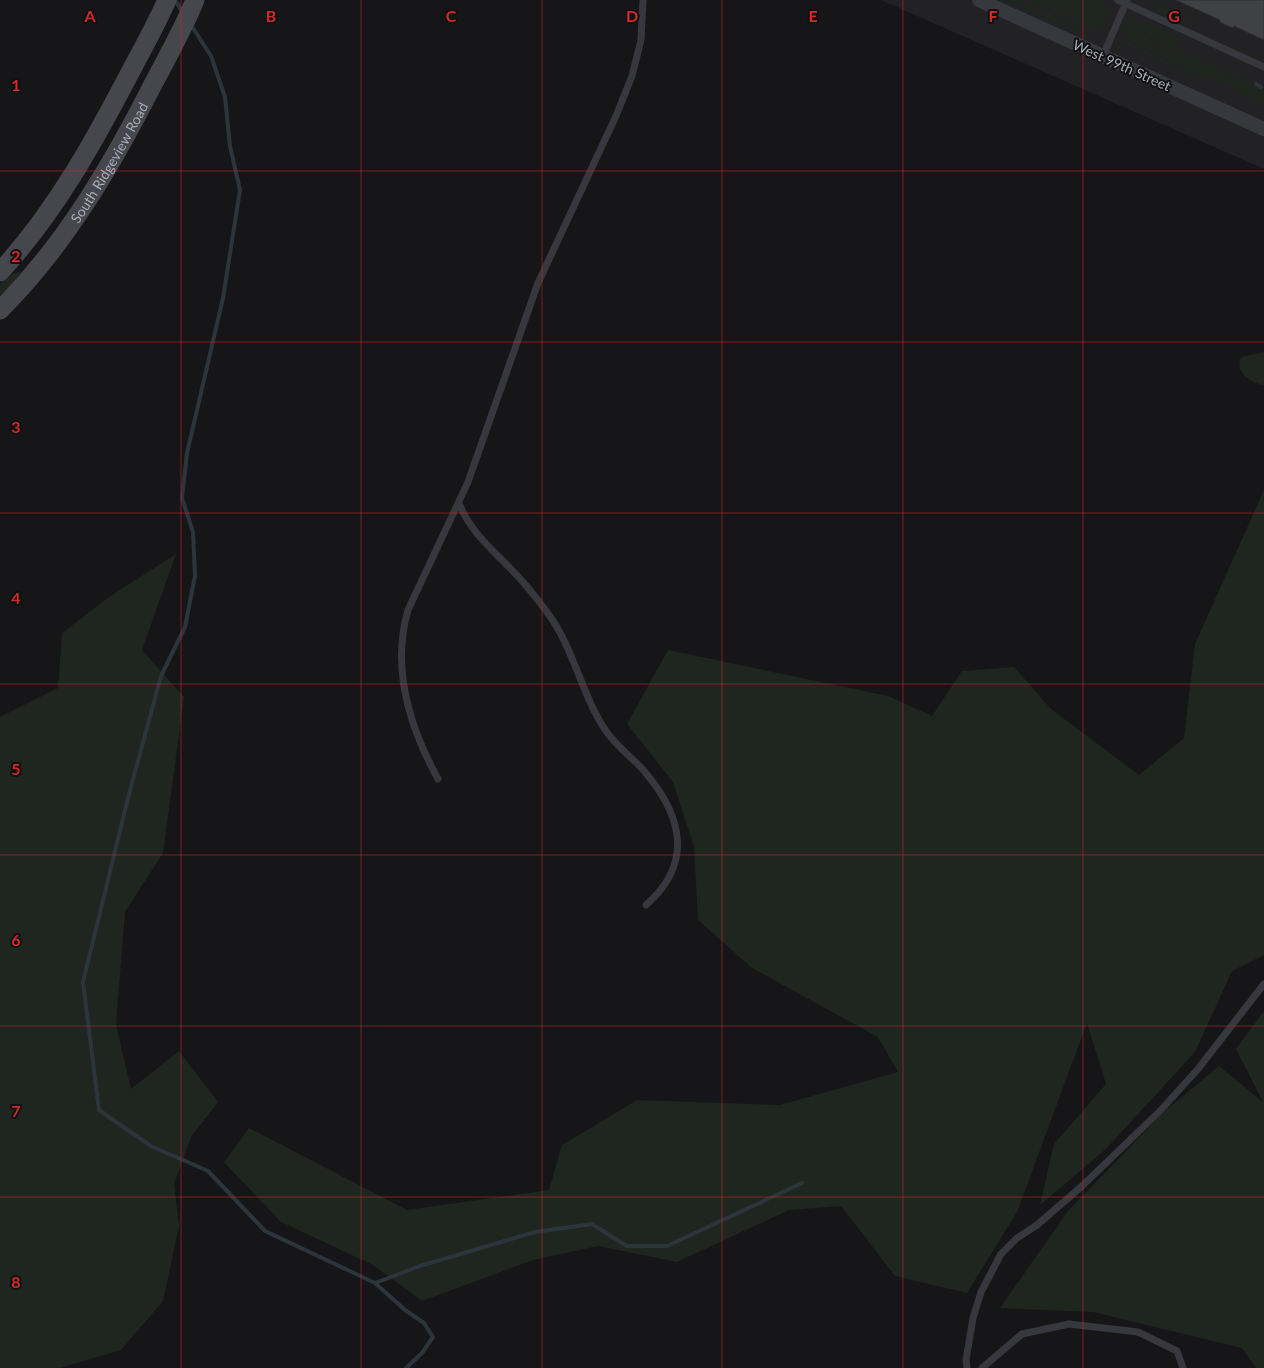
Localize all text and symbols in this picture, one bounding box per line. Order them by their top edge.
text: A [83,6,96,25]
text: B [266,6,276,25]
text: C [446,6,457,25]
text: D [626,6,638,25]
text: E [808,6,818,25]
text: F [988,6,998,25]
text: G [1168,6,1180,25]
street label: West 99th Street [1070,36,1174,94]
text: 1 [11,75,21,94]
street label: South Ridgeview Road [66,99,151,226]
text: 2 [11,246,21,265]
text: 3 [11,417,21,436]
text: 4 [11,588,21,607]
text: 5 [11,759,21,778]
text: 6 [11,930,21,949]
text: 7 [11,1101,21,1120]
text: 8 [11,1272,21,1291]

